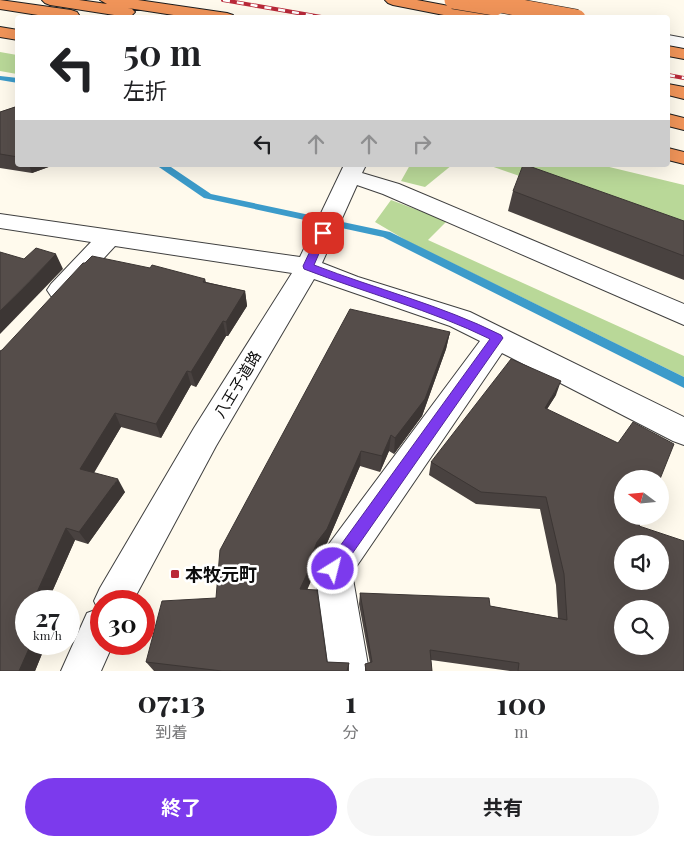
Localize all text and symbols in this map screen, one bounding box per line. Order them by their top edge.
text: 50 m [123,28,201,75]
icon: left [40,35,105,100]
text: 左折 [123,75,167,105]
icon: left [249,130,277,158]
icon: ahead [302,130,330,158]
icon: ahead [355,130,383,158]
icon: right [408,130,436,158]
pin [302,212,344,254]
icon: arrive [309,219,337,247]
street label: 八王子道路 [209,347,265,421]
north arrow [614,470,669,525]
map controls [614,470,669,655]
button: sound [614,535,669,590]
position arrow [306,542,358,594]
place label: 本牧元町 [185,562,257,586]
marker: 本牧元町 [169,568,181,580]
speed limit sign: 30 [90,590,155,655]
text: 27 [35,600,60,633]
button: search [614,600,669,655]
text: km/h [33,627,62,643]
text: 07:13 [138,681,205,721]
text: 1 [345,681,356,721]
text: 100 [496,683,546,723]
text: 到着 [155,721,187,742]
text: 分 [343,721,359,742]
text: m [514,721,528,742]
button: 終了 [25,778,337,836]
button: 共有 [347,778,659,836]

